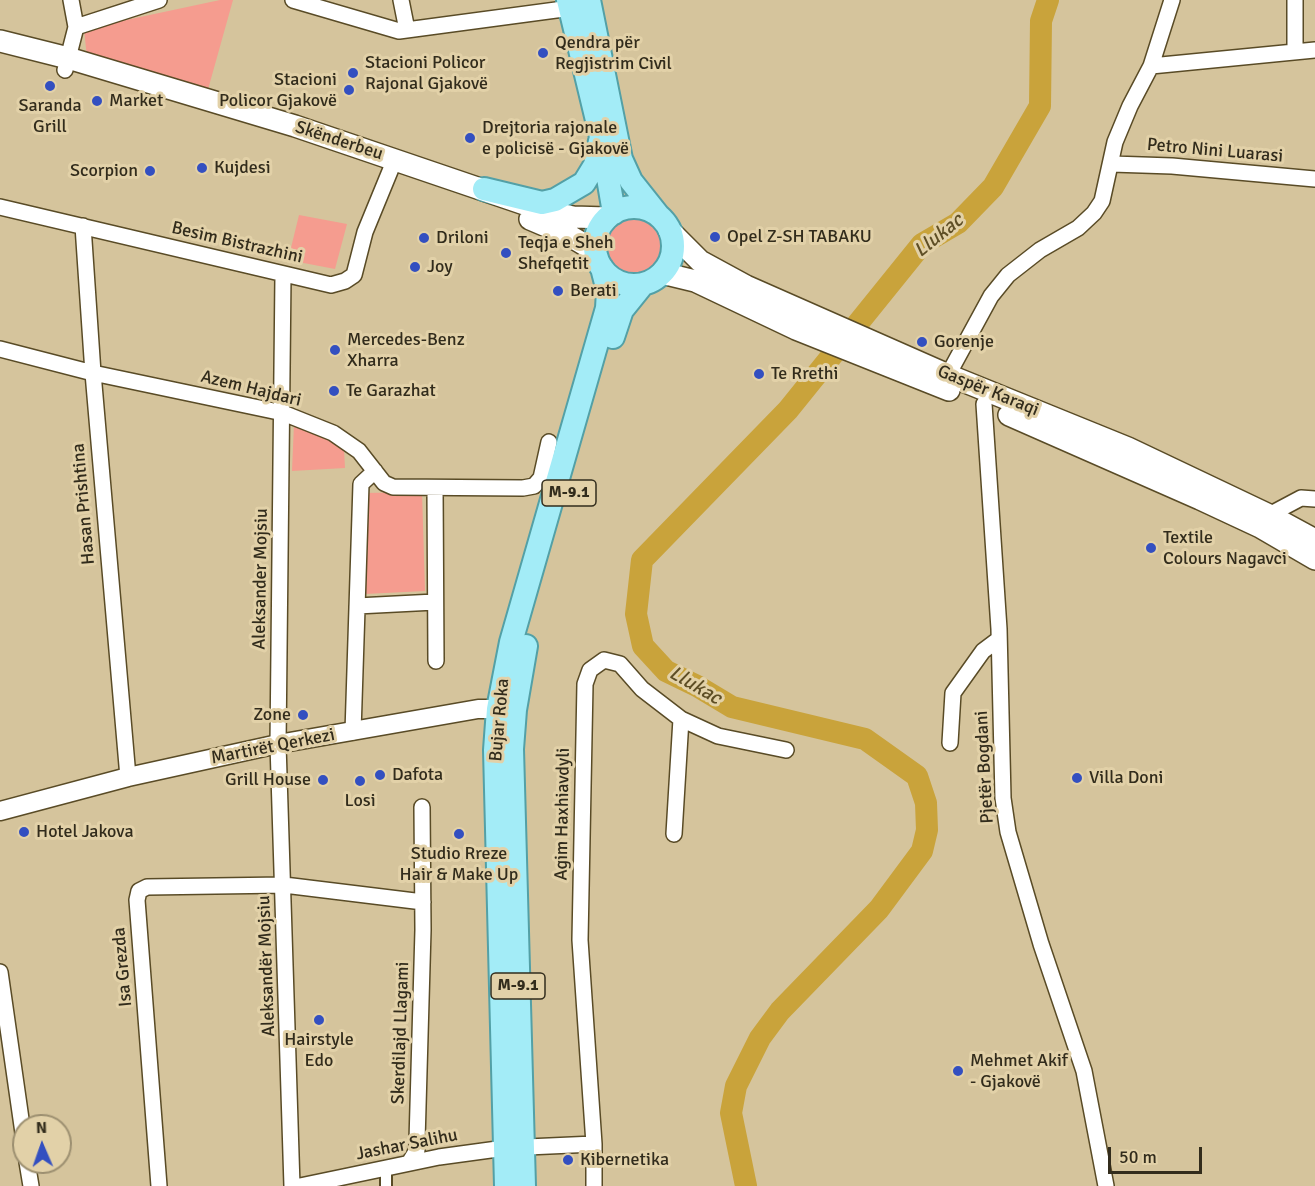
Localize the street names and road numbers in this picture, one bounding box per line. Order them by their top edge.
street label: Skënderbeu [292,117,386,165]
street label: Petro Nini Luarasi [1146,134,1284,168]
street label: Besim Bistrazhini [169,217,305,269]
street label: Gaspër Karaqi [934,361,1042,421]
street label: Azem Hajdari [198,366,304,412]
street label: Hasan Prishtina [68,442,100,566]
road number: M-9.1 [542,480,596,506]
street label: Aleksander Mojsiu [249,508,273,650]
street label: Bujar Roka [486,677,514,763]
street label: Pjetër Bogdani [971,710,999,824]
street label: Martirët Qerkezi [209,724,337,770]
street label: Agim Haxhiavdyli [551,747,575,881]
street label: Aleksandër Mojsiu [254,895,280,1037]
street label: Isa Grezda [109,926,137,1008]
street label: Skerdilajd Llagami [388,961,414,1105]
road number: M-9.1 [491,973,545,999]
street label: Jashar Salihu [354,1125,460,1165]

